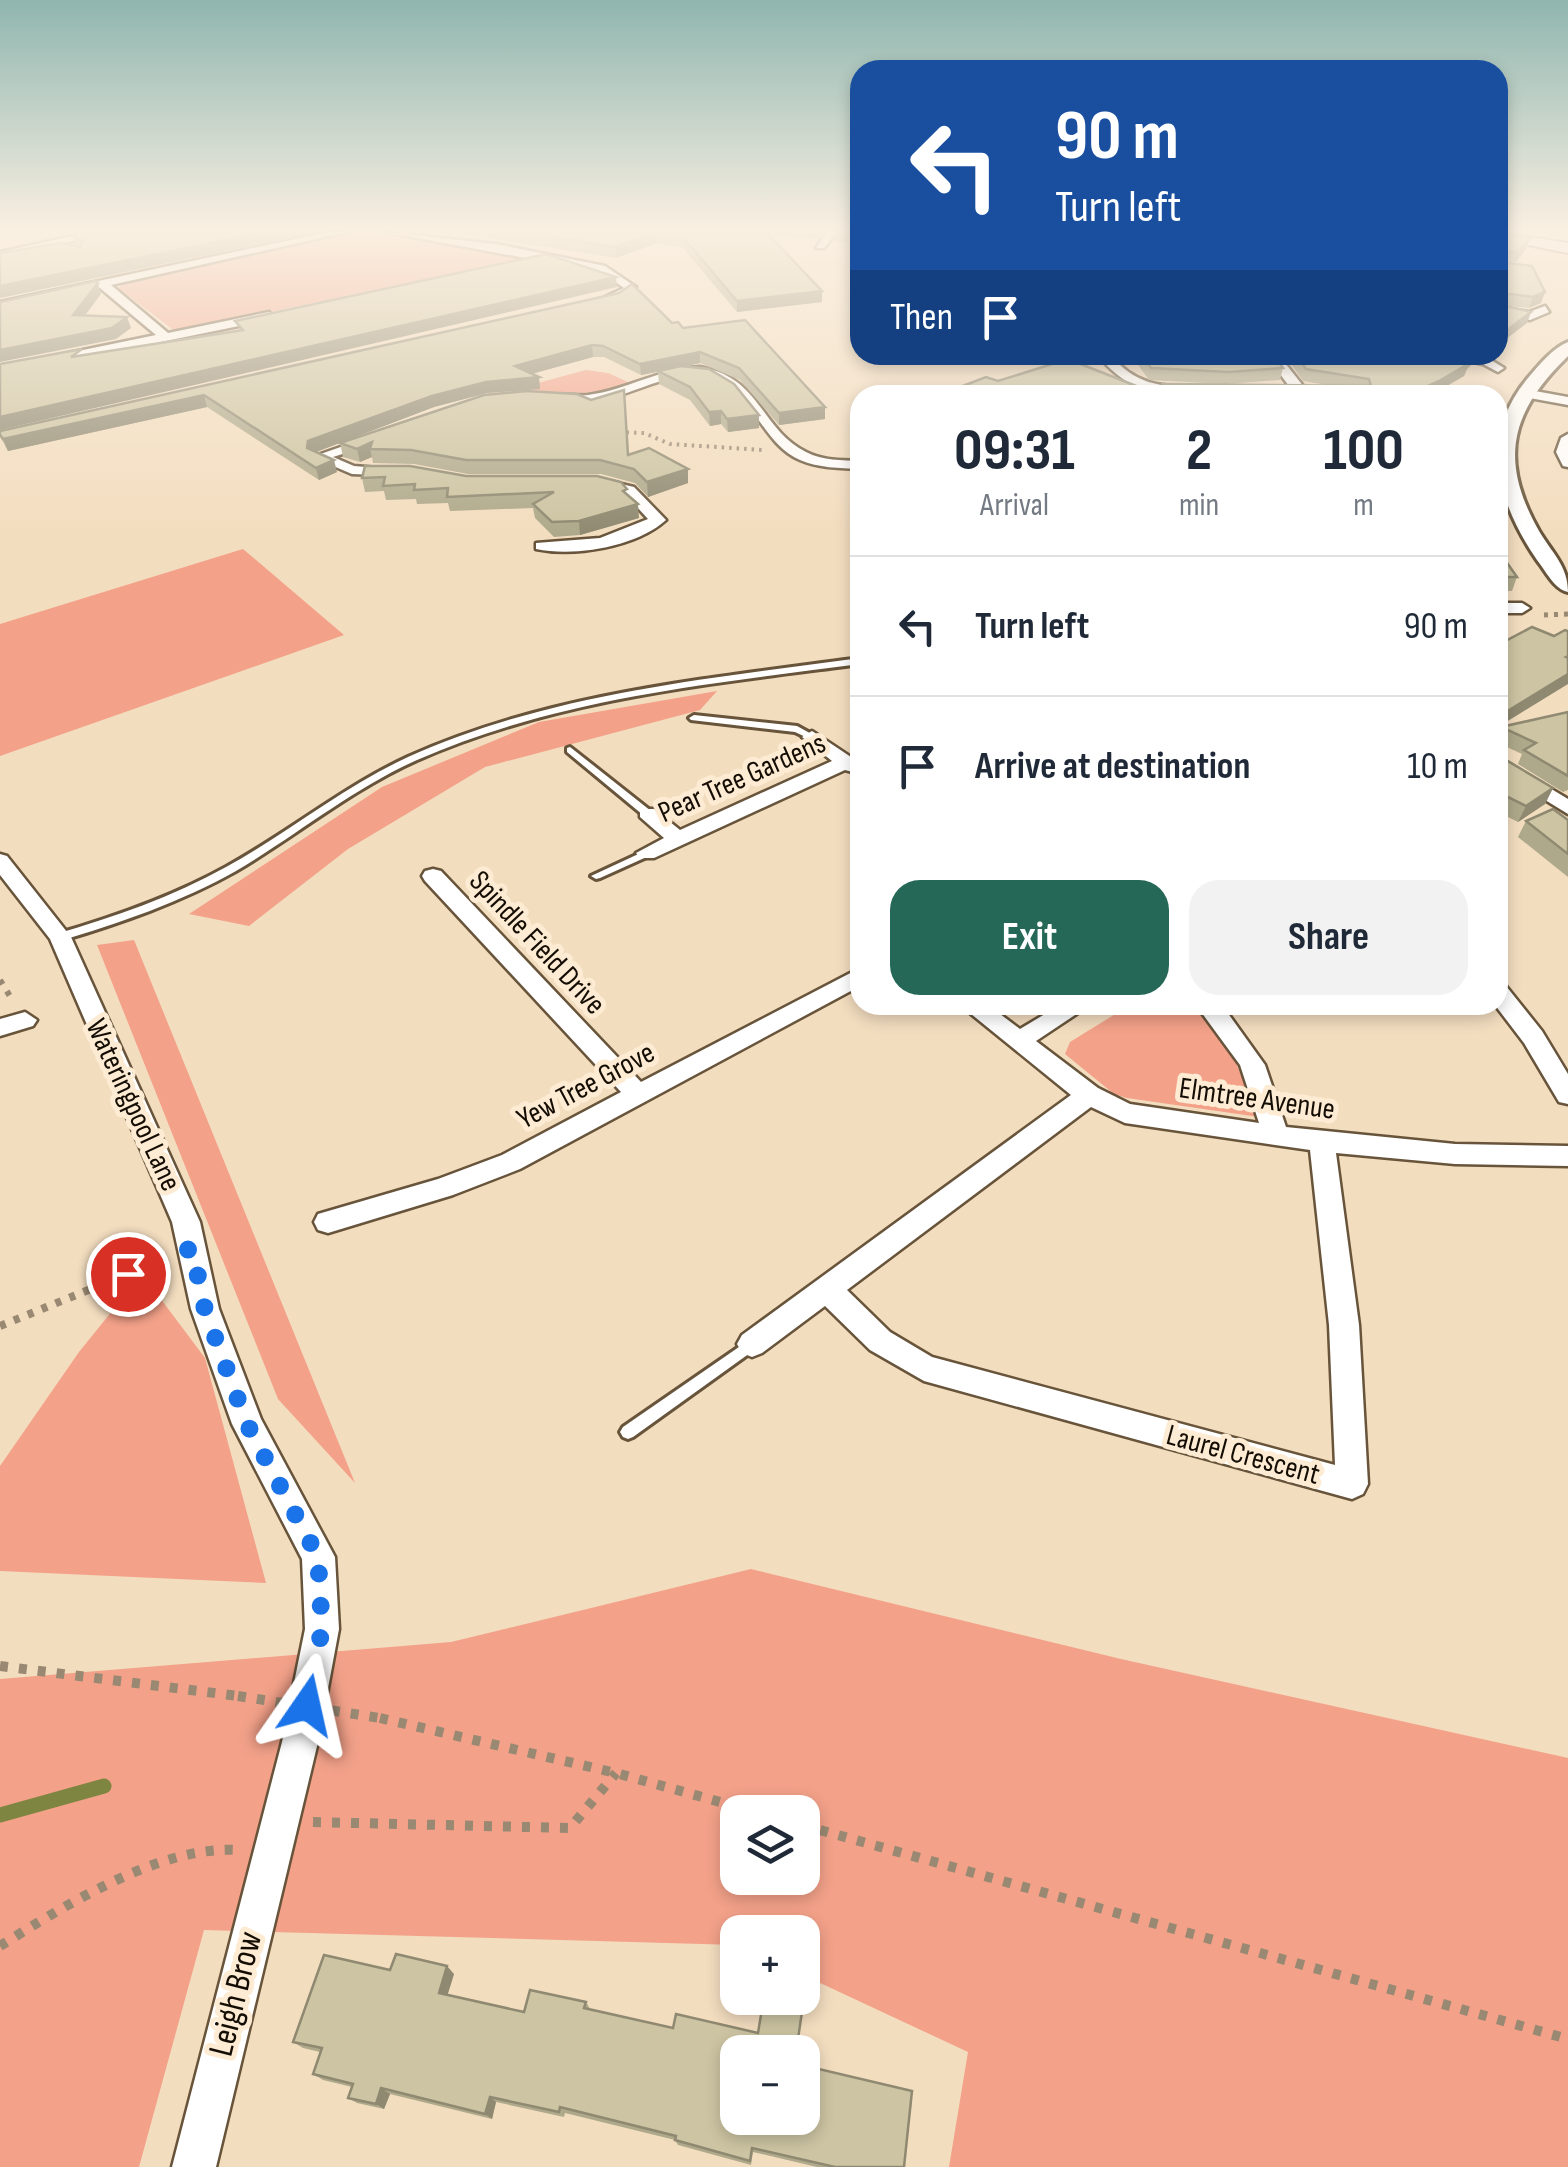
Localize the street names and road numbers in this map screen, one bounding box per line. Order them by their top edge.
street label: Pear Tree Gardens [653,725,831,831]
street label: Spindle Field Drive [461,864,613,1022]
street label: Wateringpool Lane [77,1013,189,1197]
street label: Yew Tree Grove [511,1035,661,1137]
street label: Elmtree Avenue [1177,1070,1337,1128]
street label: Laurel Crescent [1162,1417,1324,1493]
street label: Leigh Brow [200,1927,272,2061]

